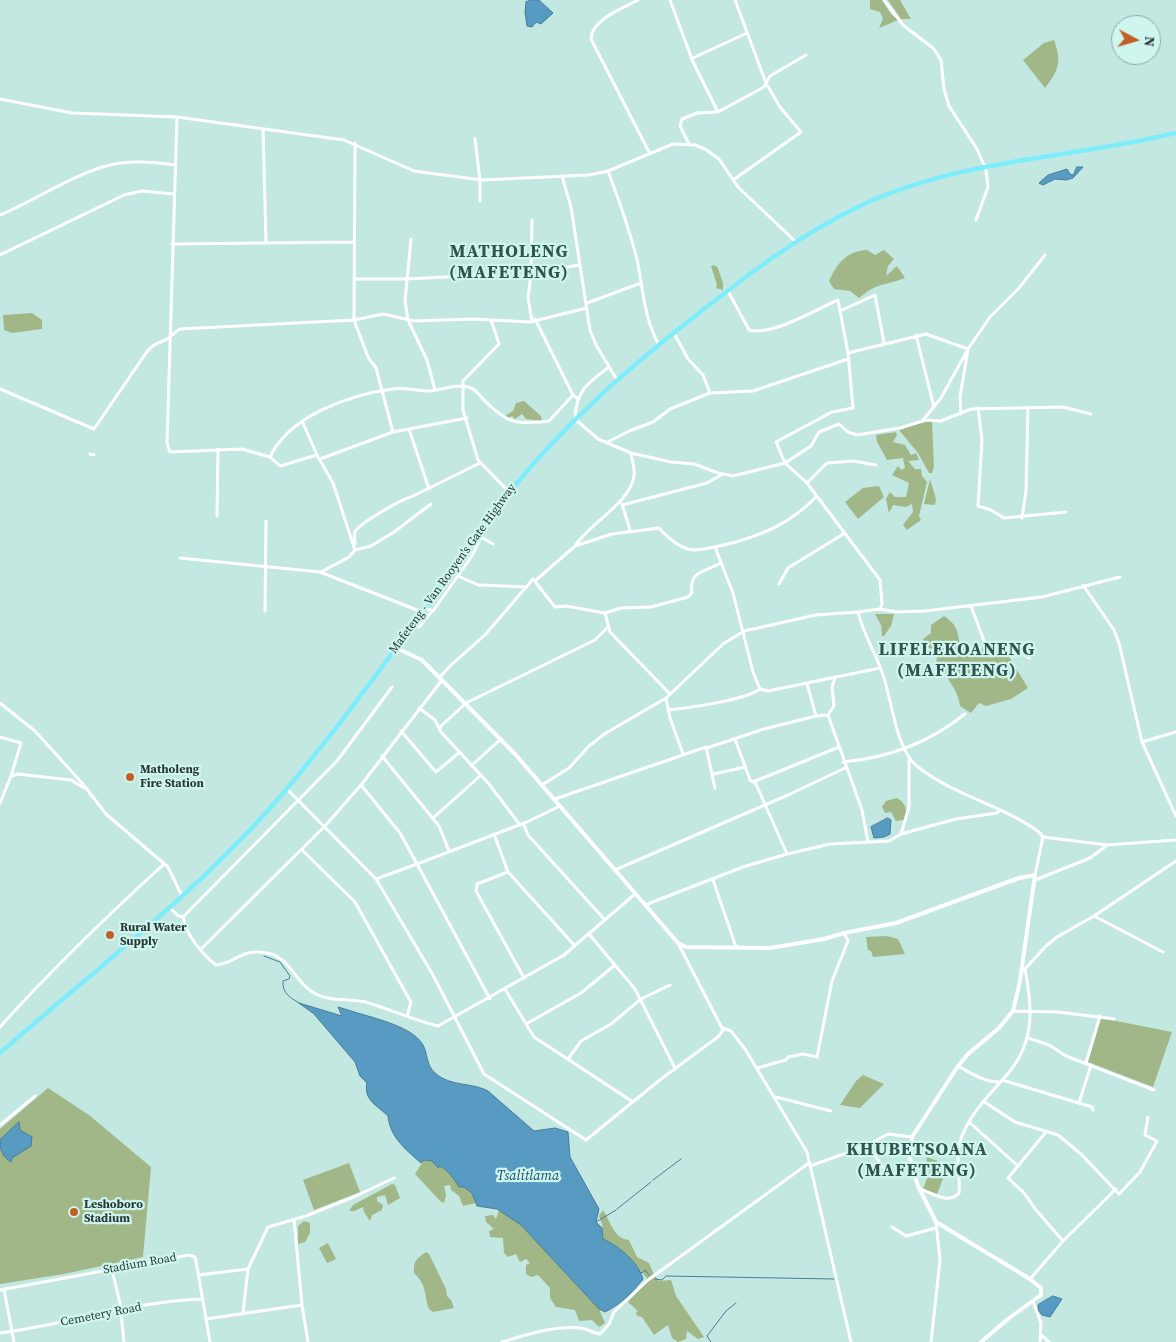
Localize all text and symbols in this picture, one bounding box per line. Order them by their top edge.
north arrow [1111,15,1161,65]
text: N [1139,35,1160,48]
district label: MATHOLENG (MAFETENG) [448,241,570,284]
street label: Mafeteng - Van Rooyen's Gate Highway [387,481,519,657]
district label: LIFELEKOANENG (MAFETENG) [877,639,1037,682]
place label: Matholeng Fire Station [140,763,204,791]
marker: Matholeng Fire Station [124,771,136,783]
place label: Rural Water Supply [120,921,187,949]
marker: Rural Water Supply [104,929,116,941]
district label: KHUBETSOANA (MAFETENG) [845,1139,989,1182]
water label: Tsalitlama [497,1168,559,1184]
place label: Leshoboro Stadium [84,1198,143,1226]
marker: Leshoboro Stadium [68,1206,80,1218]
street label: Stadium Road [102,1250,178,1278]
street label: Cemetery Road [59,1300,143,1330]

